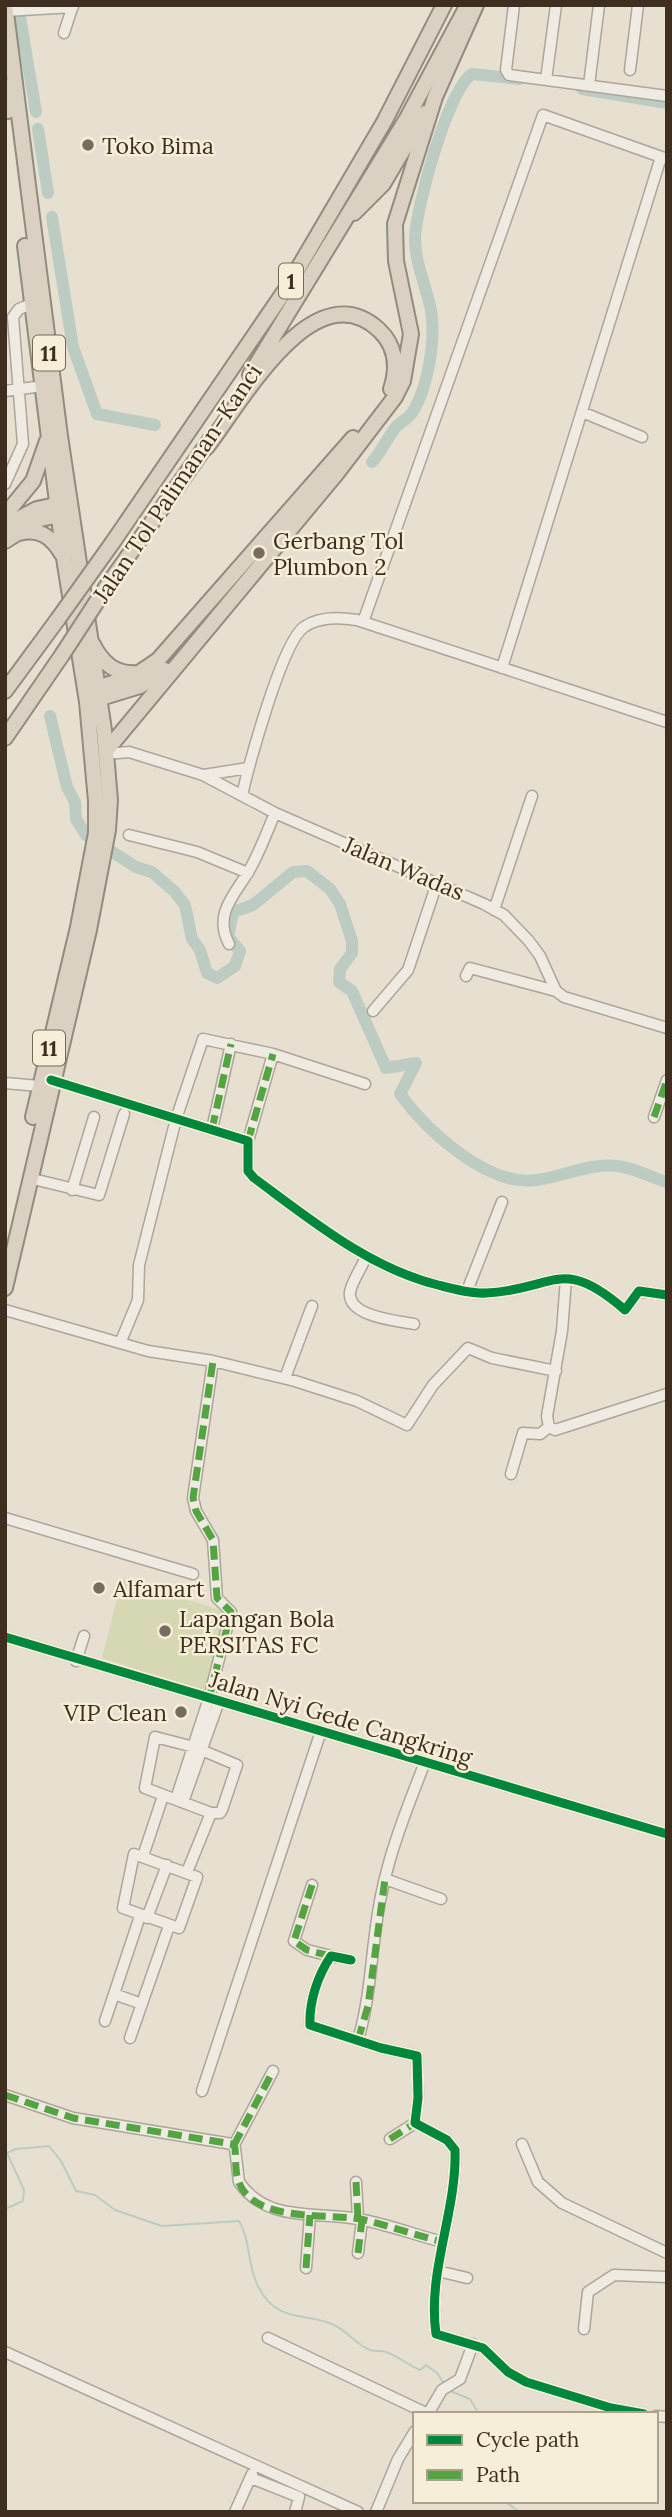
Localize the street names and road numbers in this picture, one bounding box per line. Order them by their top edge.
road number: 1 [279,264,303,298]
road number: 11 [33,336,65,370]
street label: Jalan Tol Palimanan–Kanci [86,358,268,609]
street label: Jalan Wadas [338,829,469,906]
road number: 11 [33,1030,65,1066]
street label: Jalan Nyi Gede Cangkring [205,1664,477,1772]

